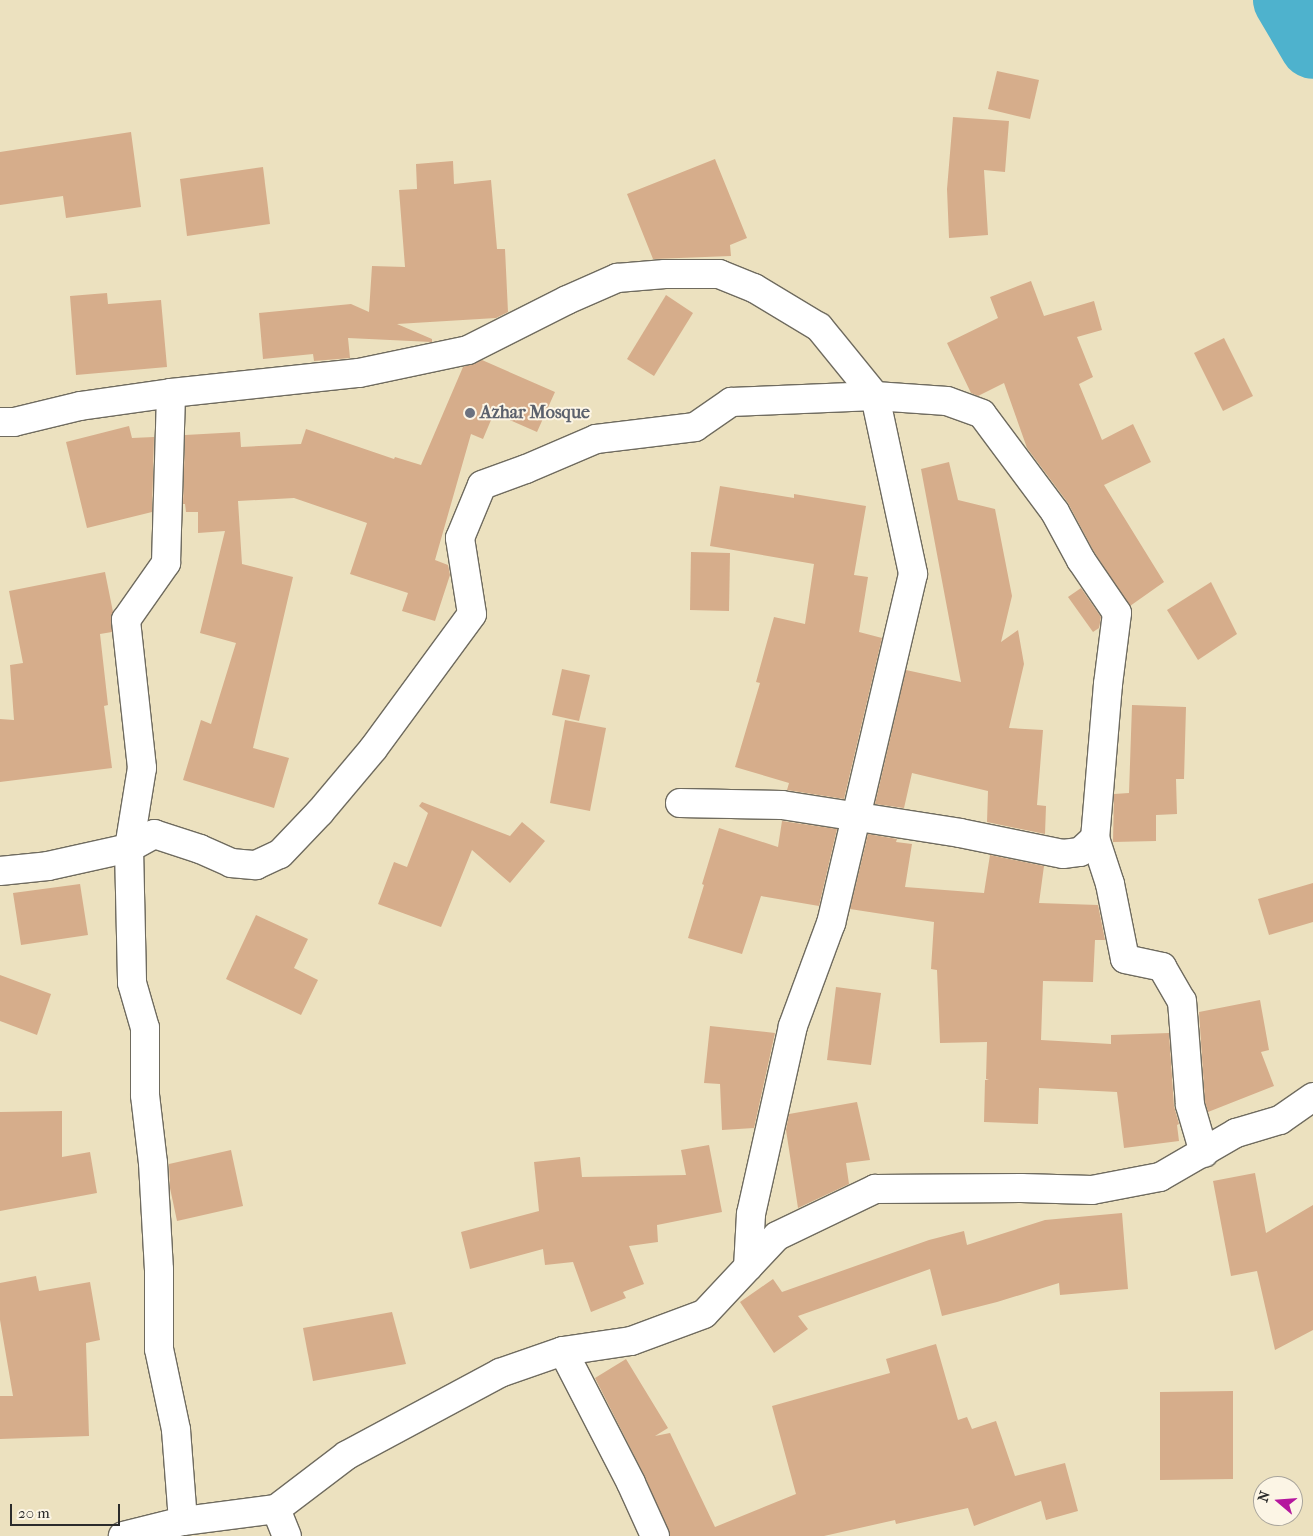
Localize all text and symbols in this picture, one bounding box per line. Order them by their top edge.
place label: Azhar Mosque [480,402,590,424]
marker: Azhar Mosque [464,407,476,419]
north arrow [1253,1476,1303,1526]
text: N [1254,1489,1274,1504]
scale bar [12,1494,122,1526]
text: 20 m [18,1504,50,1522]

